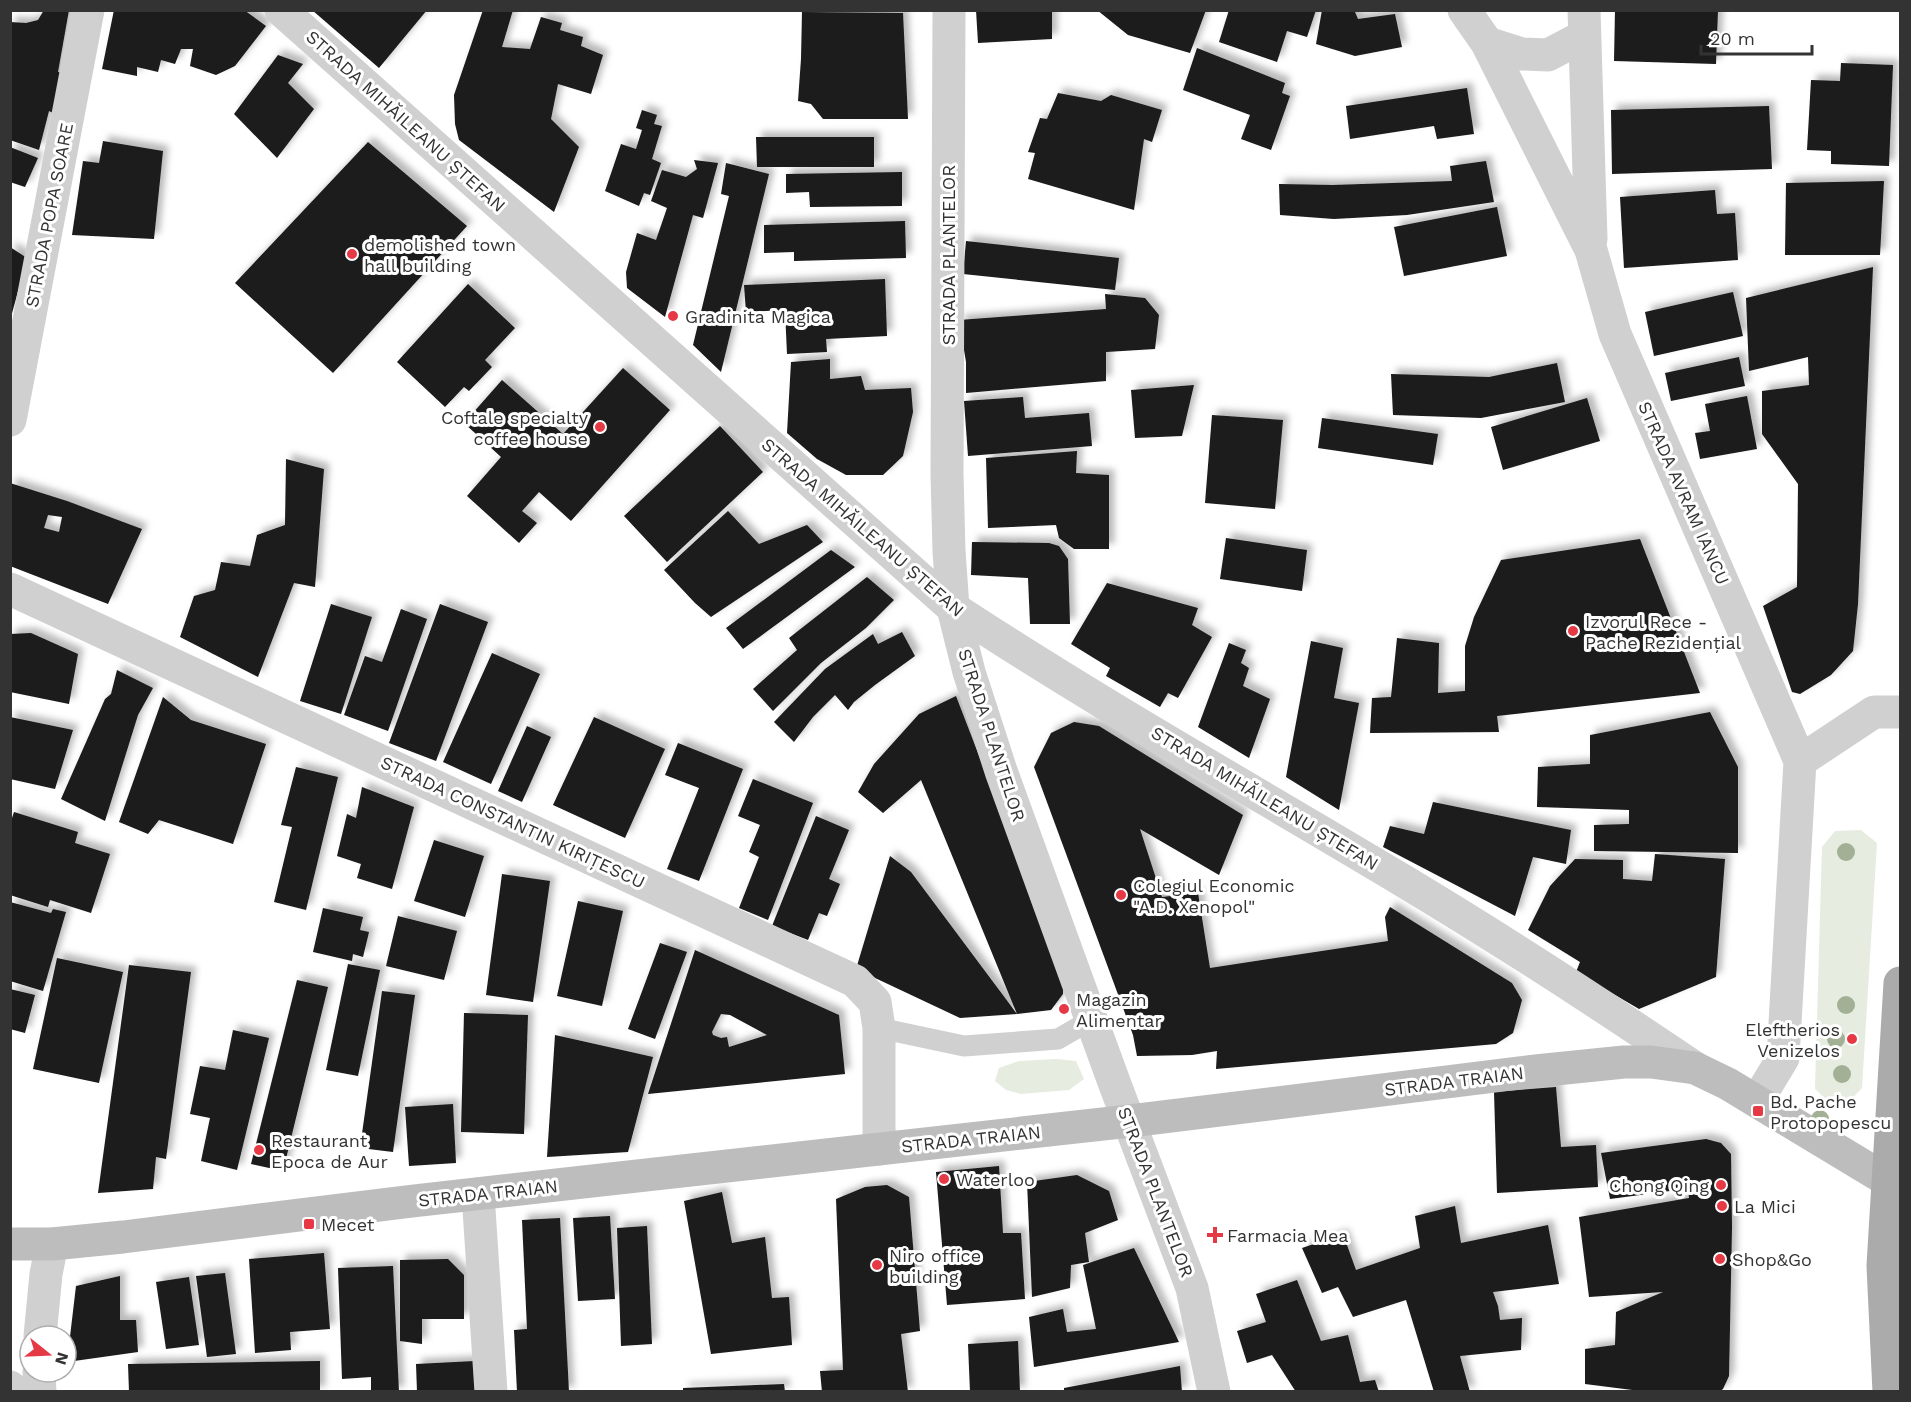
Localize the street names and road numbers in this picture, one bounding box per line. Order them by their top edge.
street label: STRADA MIHĂILEANU ȘTEFAN [302,26,510,216]
street label: STRADA POPA SOARE [21,121,77,309]
street label: STRADA PLANTELOR [938,165,959,345]
street label: STRADA AVRAM IANCU [1634,398,1734,588]
street label: STRADA MIHĂILEANU ȘTEFAN [758,433,968,621]
street label: STRADA PLANTELOR [954,646,1030,824]
street label: STRADA MIHĂILEANU ȘTEFAN [1148,722,1382,874]
street label: STRADA CONSTANTIN KIRIȚESCU [378,751,648,893]
street label: STRADA TRAIAN [1383,1062,1525,1100]
street label: STRADA PLANTELOR [1114,1104,1198,1280]
street label: STRADA TRAIAN [900,1121,1042,1157]
street label: STRADA TRAIAN [417,1175,559,1211]

